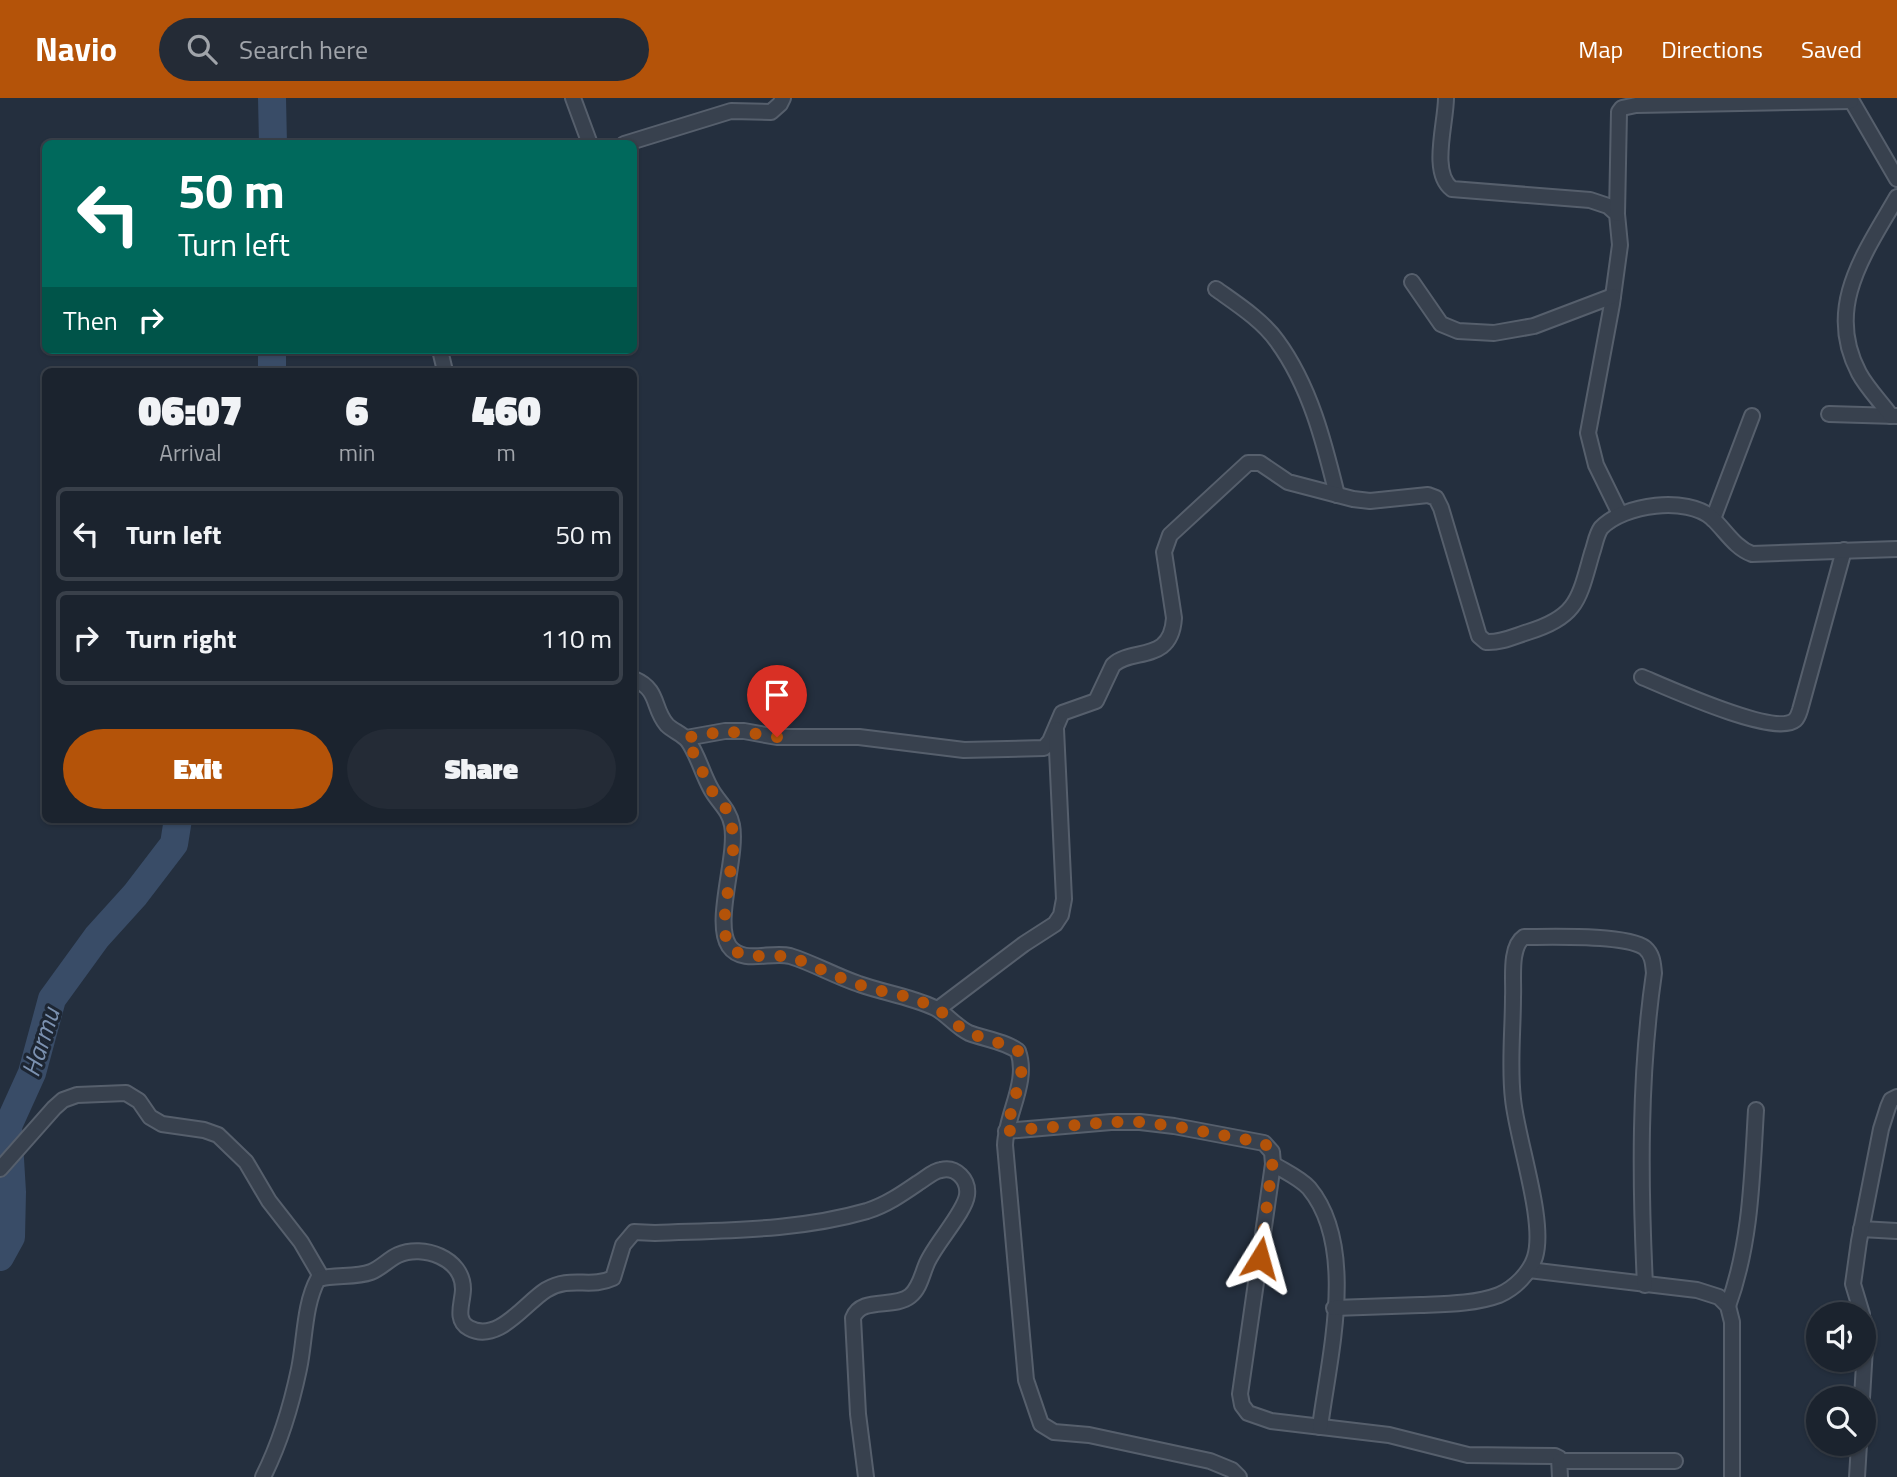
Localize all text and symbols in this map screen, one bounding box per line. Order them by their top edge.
search box [159,18,649,81]
text: Navio [35,24,117,74]
icon: search [183,30,221,68]
text: Search here [239,30,368,69]
text: Map [1578,31,1623,67]
text: Directions [1661,31,1763,67]
text: Saved [1801,31,1862,67]
text: 50 m [178,152,285,227]
icon: left [63,168,154,259]
text: Turn left [178,220,290,268]
text: Then [63,301,118,340]
icon: right [132,301,170,339]
text: 06:07 [138,377,243,441]
text: 6 [346,377,369,441]
text: 460 [472,377,541,441]
text: Arrival [159,435,222,470]
text: min [339,435,375,470]
text: m [497,435,516,470]
icon: left [67,515,105,553]
text: Turn left [126,515,221,554]
text: 50 m [555,515,612,554]
icon: right [67,619,105,657]
text: Turn right [126,619,237,658]
text: 110 m [541,619,612,658]
pin [747,665,807,737]
icon: arrive [758,676,796,714]
button: Exit [63,729,333,809]
button: Share [347,729,616,809]
water label: Harmu [11,1001,70,1082]
position arrow [1223,1221,1297,1295]
map controls [1806,1302,1876,1456]
button: sound [1806,1302,1876,1372]
button: search [1806,1386,1876,1456]

